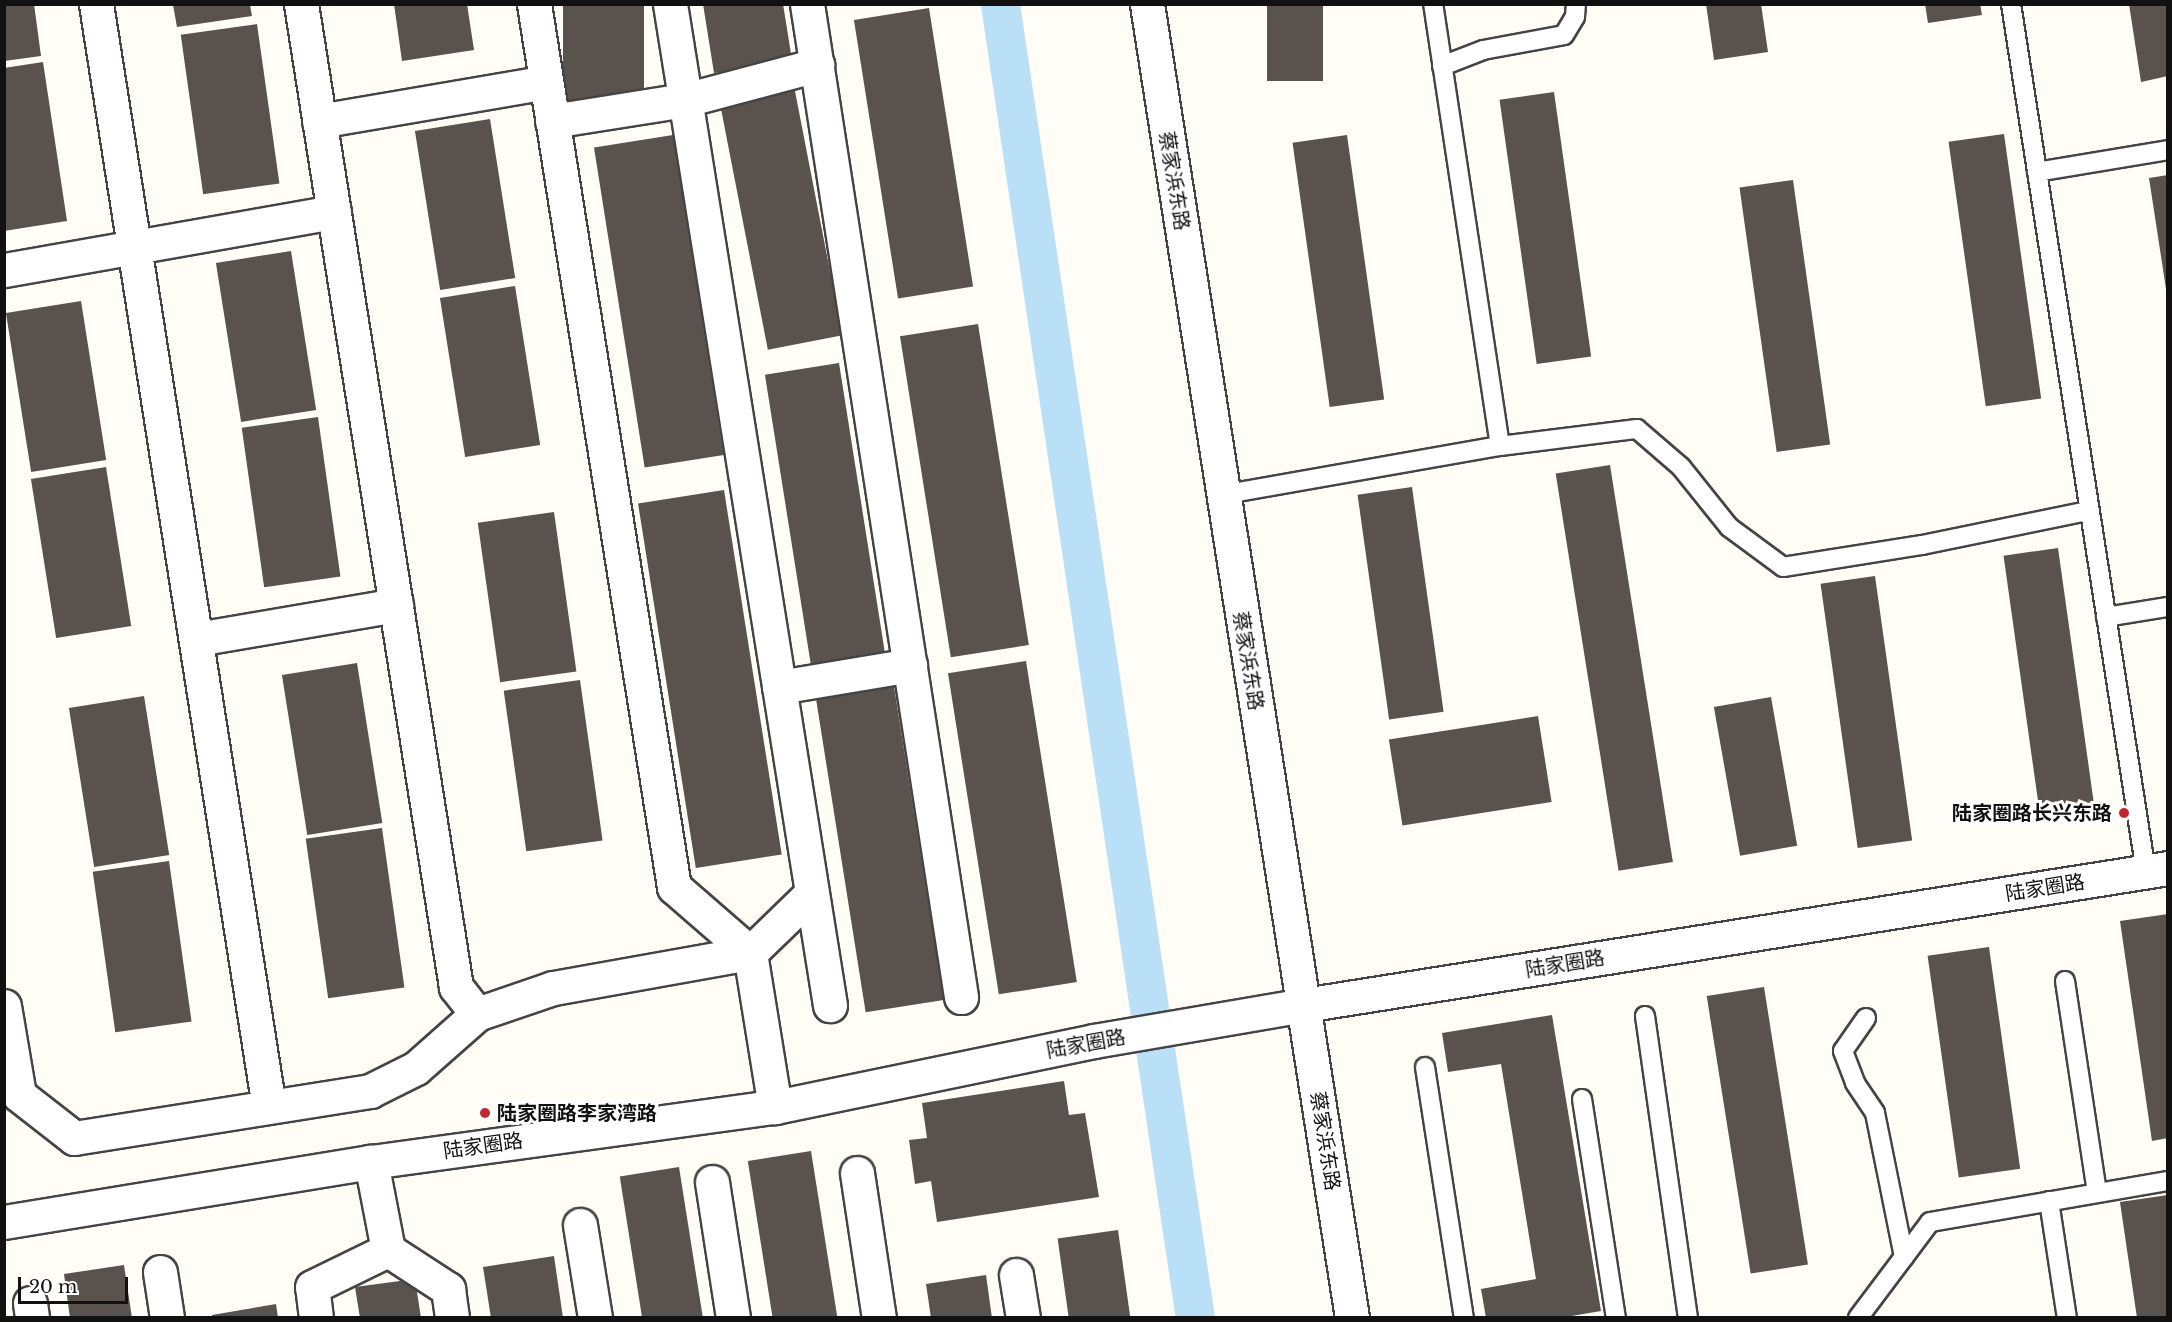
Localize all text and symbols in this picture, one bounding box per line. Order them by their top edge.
street label: 蔡家浜东路 [1154,130,1194,232]
street label: 蔡家浜东路 [1228,610,1268,712]
place label: 陆家圈路长兴东路 [1952,801,2112,825]
marker: 陆家圈路长兴东路 [2117,806,2131,820]
street label: 陆家圈路 [2004,870,2086,906]
street label: 陆家圈路 [1524,946,1606,982]
street label: 陆家圈路 [1045,1025,1127,1063]
street label: 蔡家浜东路 [1305,1090,1345,1192]
place label: 陆家圈路李家湾路 [497,1101,657,1125]
marker: 陆家圈路李家湾路 [478,1106,492,1120]
street label: 陆家圈路 [442,1129,524,1163]
scale bar [21,1265,130,1303]
text: 20 m [29,1276,77,1298]

